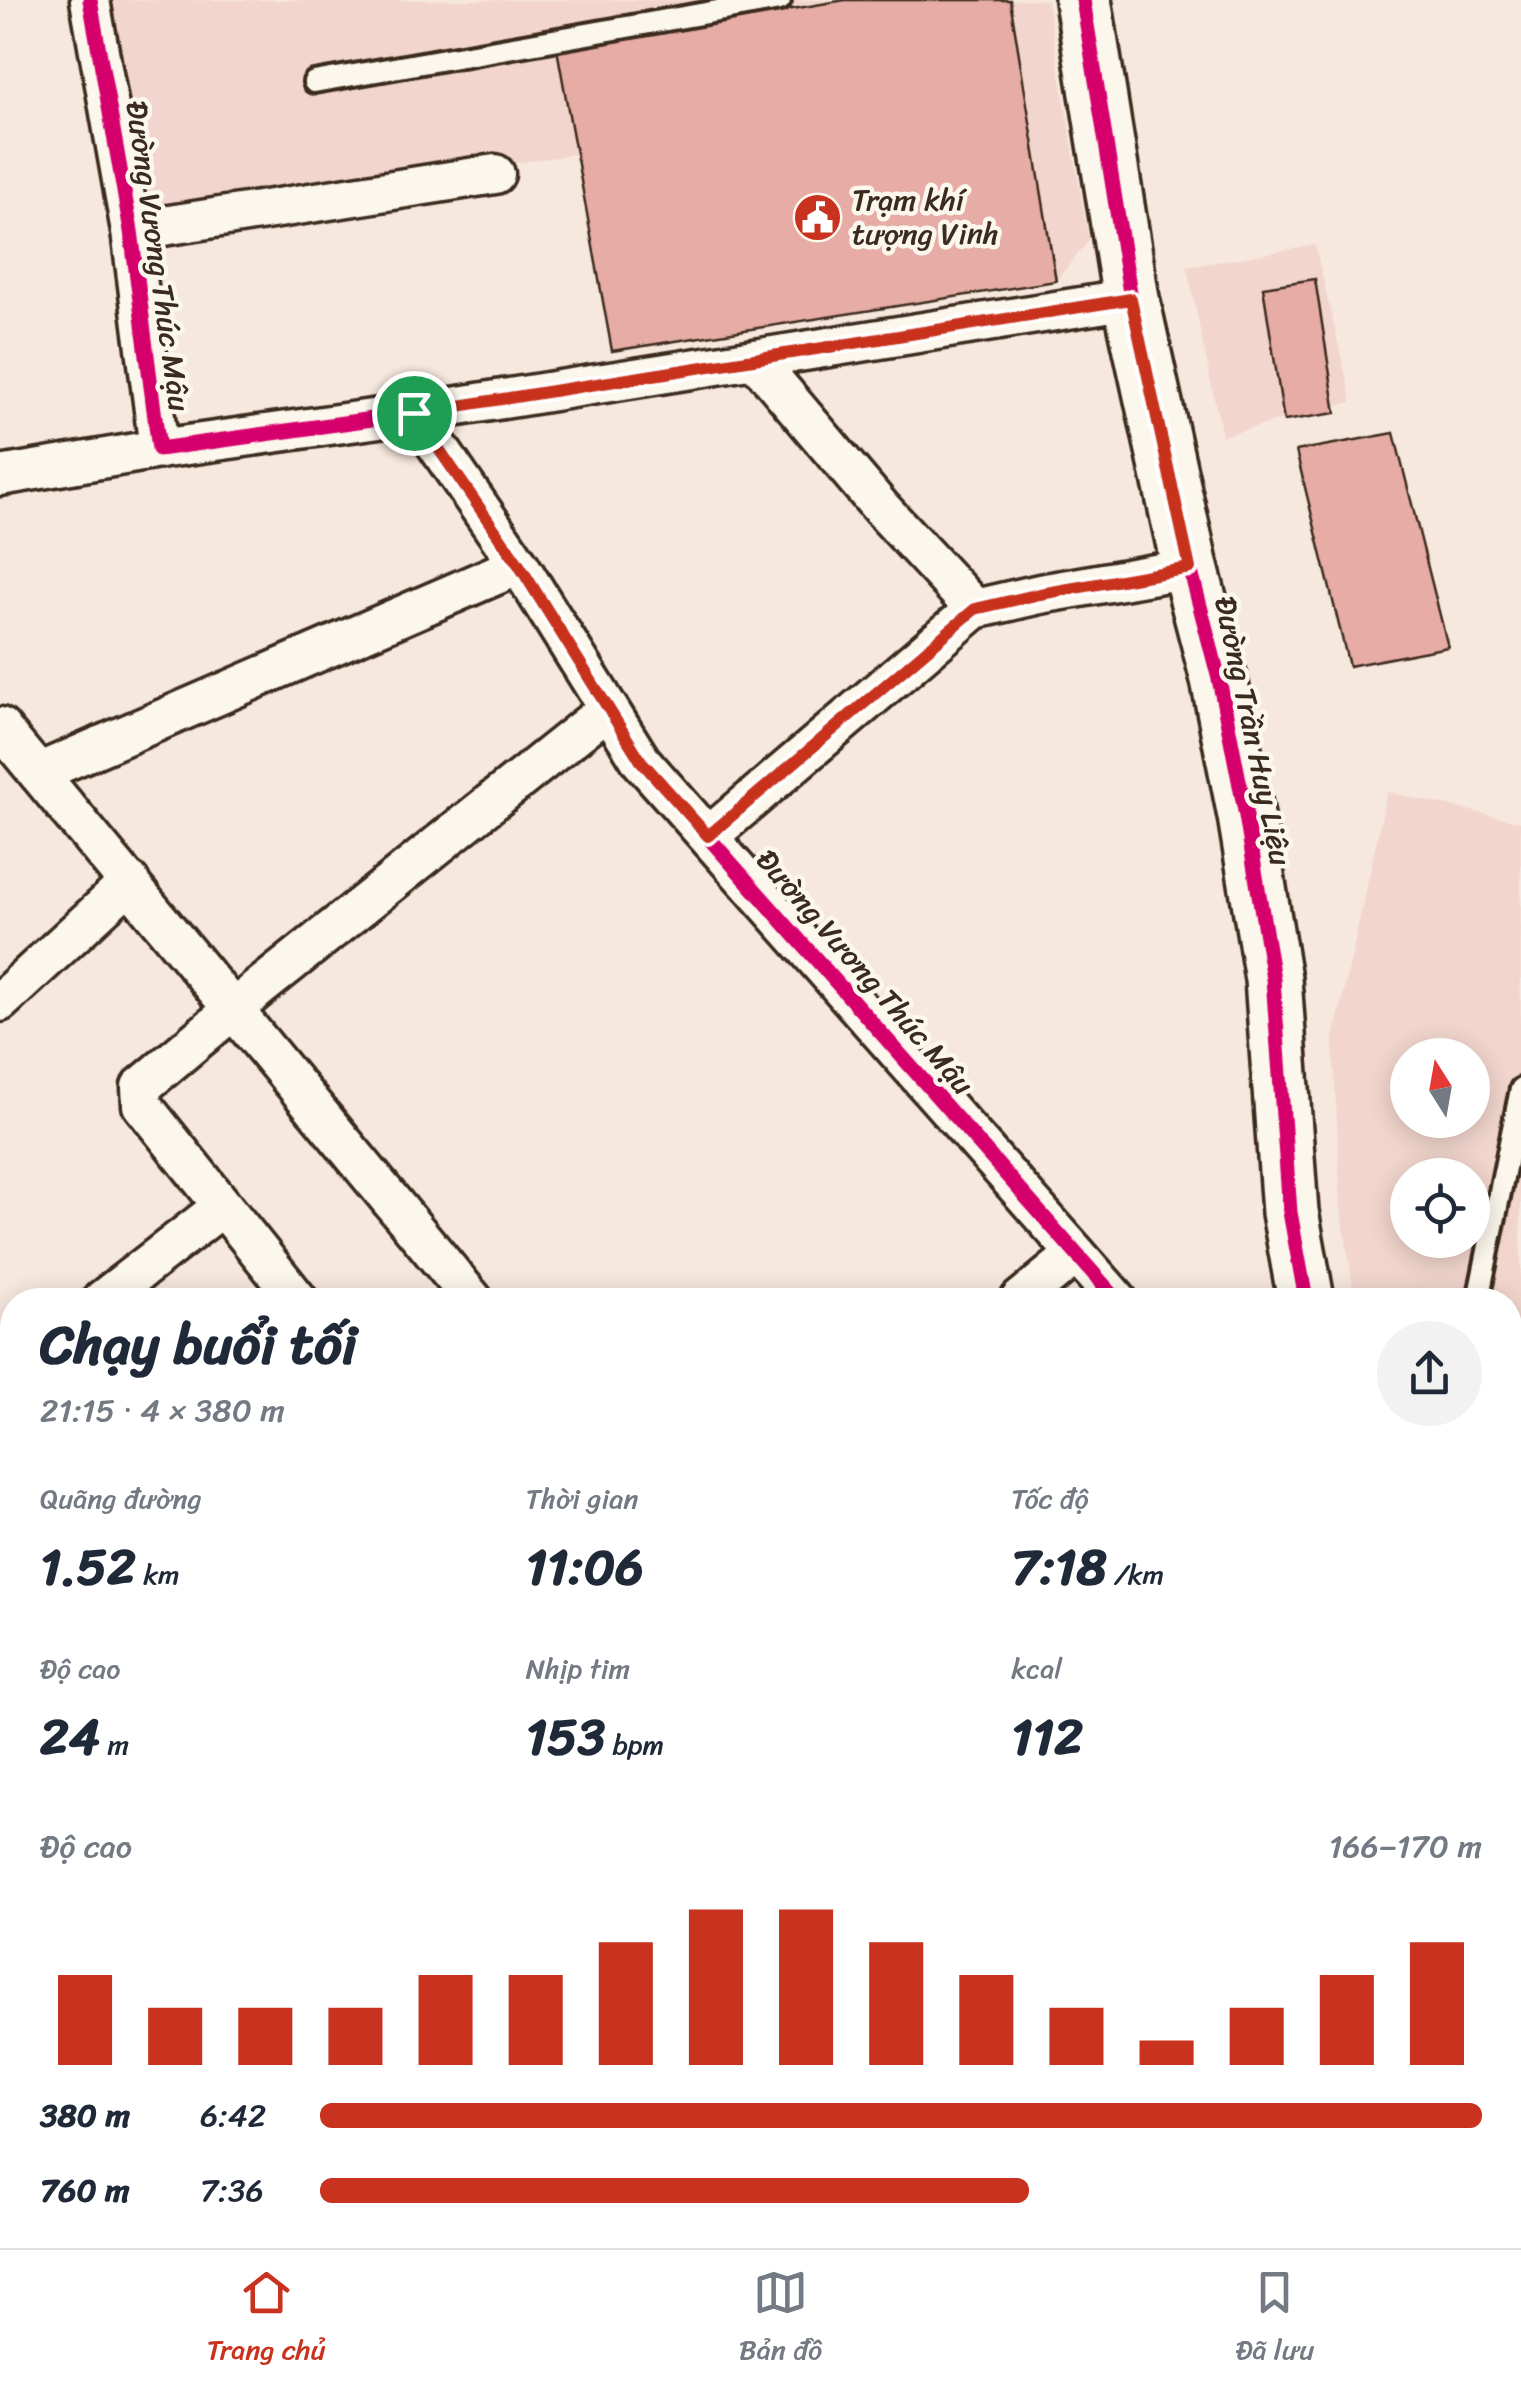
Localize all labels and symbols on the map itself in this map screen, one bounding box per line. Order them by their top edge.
street label: Đường Vương Thúc Mậu [109,97,207,415]
place label: Trạm khí tượng Vinh [852,173,999,261]
public building icon: Trạm khí tượng Vinh [791,191,843,243]
pin [372,371,457,456]
street label: Đường Trần Huy Liệu [1198,591,1308,871]
street label: Đường Vương Thúc Mậu [742,836,988,1108]
north arrow [1390,1038,1490,1138]

